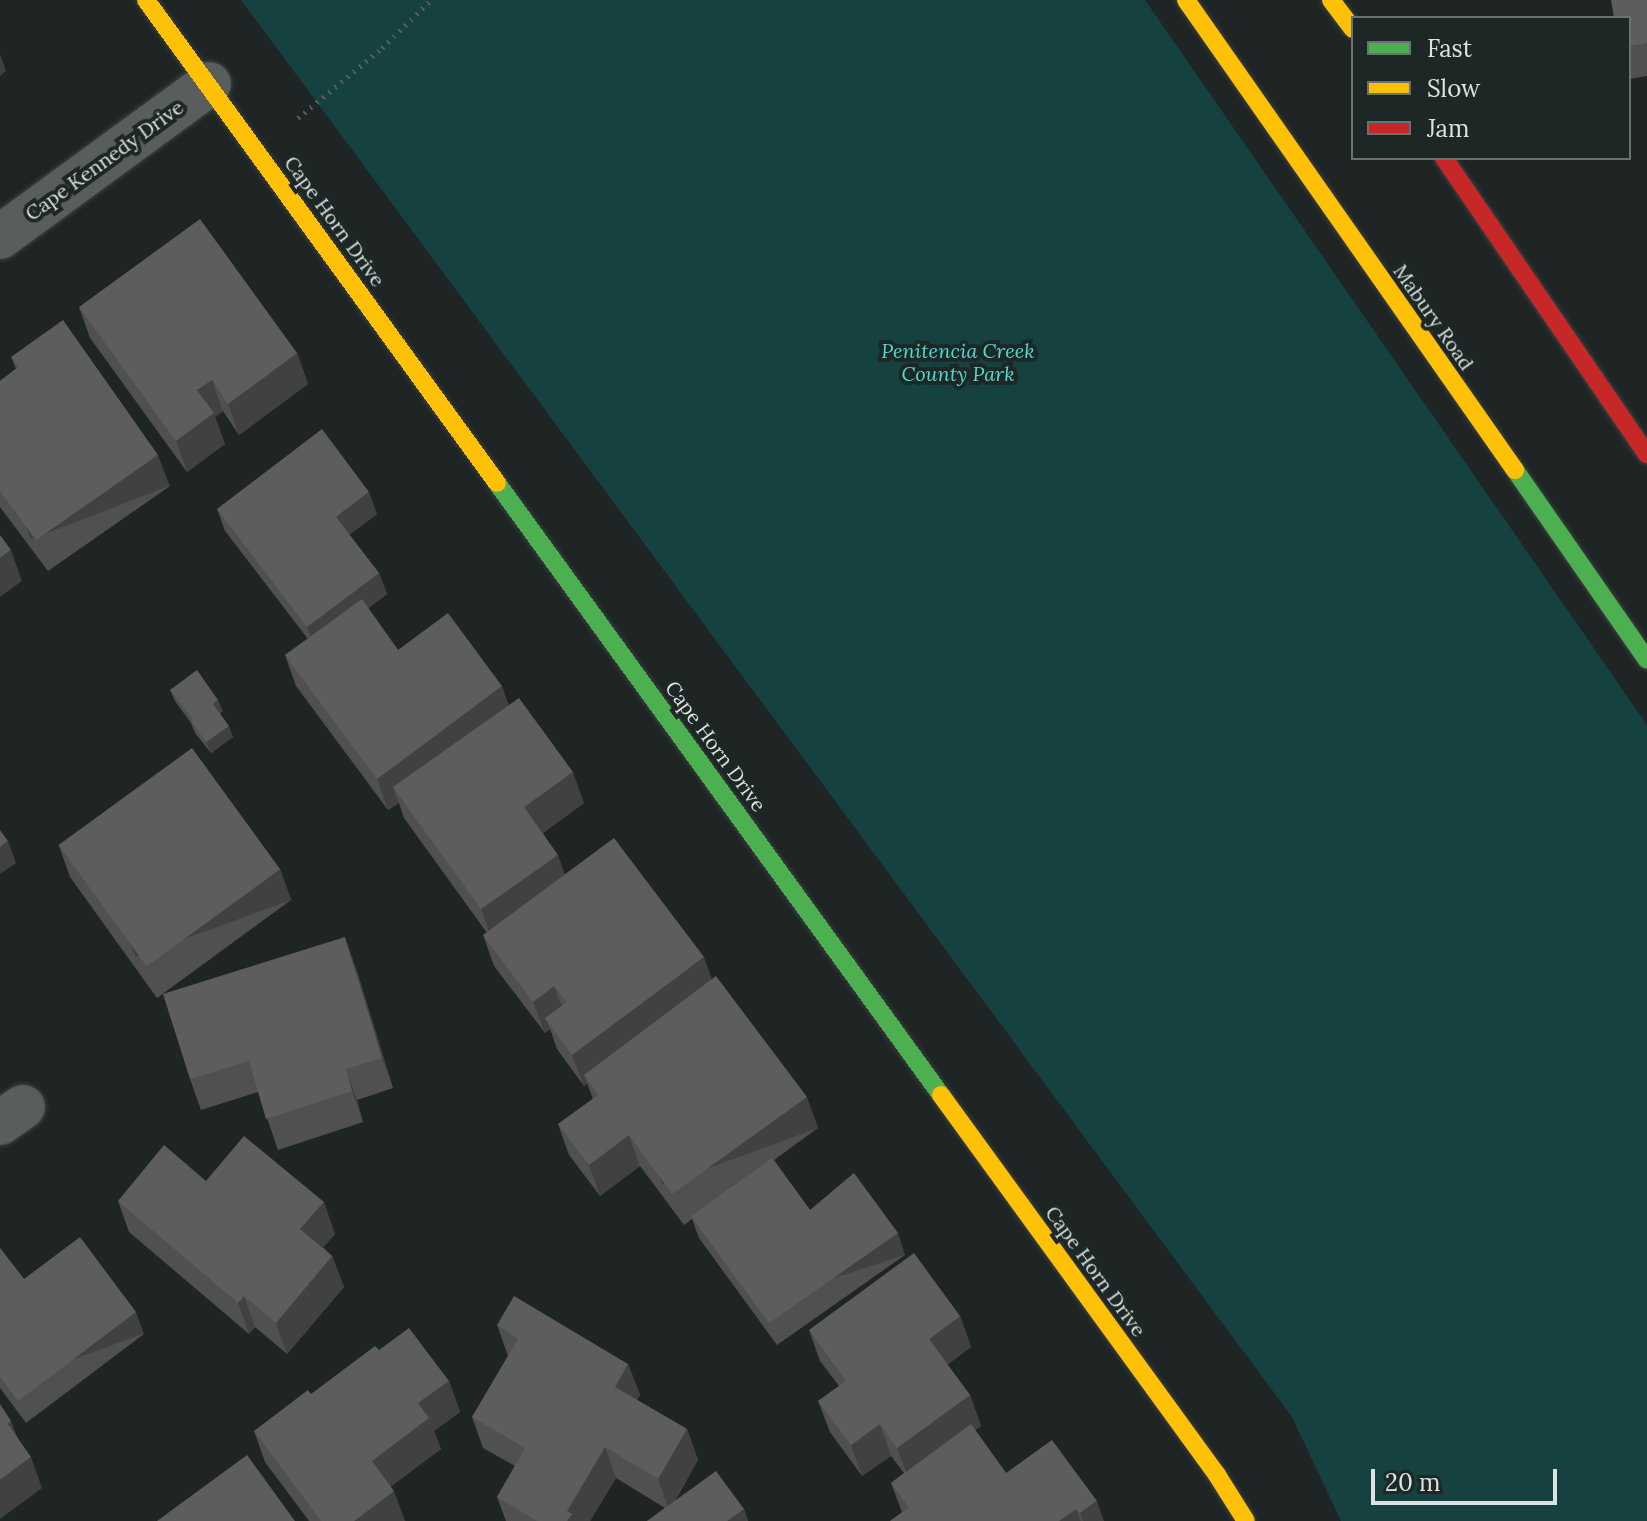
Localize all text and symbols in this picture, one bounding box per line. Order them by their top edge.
legend [1351,16,1631,160]
text: Fast [1427,33,1472,64]
text: Slow [1427,73,1480,104]
street label: Cape Kennedy Drive [20,95,188,225]
text: Jam [1427,113,1469,144]
street label: Cape Horn Drive [280,151,390,291]
street label: Mabury Road [1389,260,1479,374]
park label: Penitencia Creek County Park [881,338,1035,385]
street label: Cape Horn Drive [661,676,771,816]
street label: Cape Horn Drive [1041,1201,1151,1341]
scale bar [1375,1453,1561,1503]
text: 20 m [1385,1467,1441,1498]

